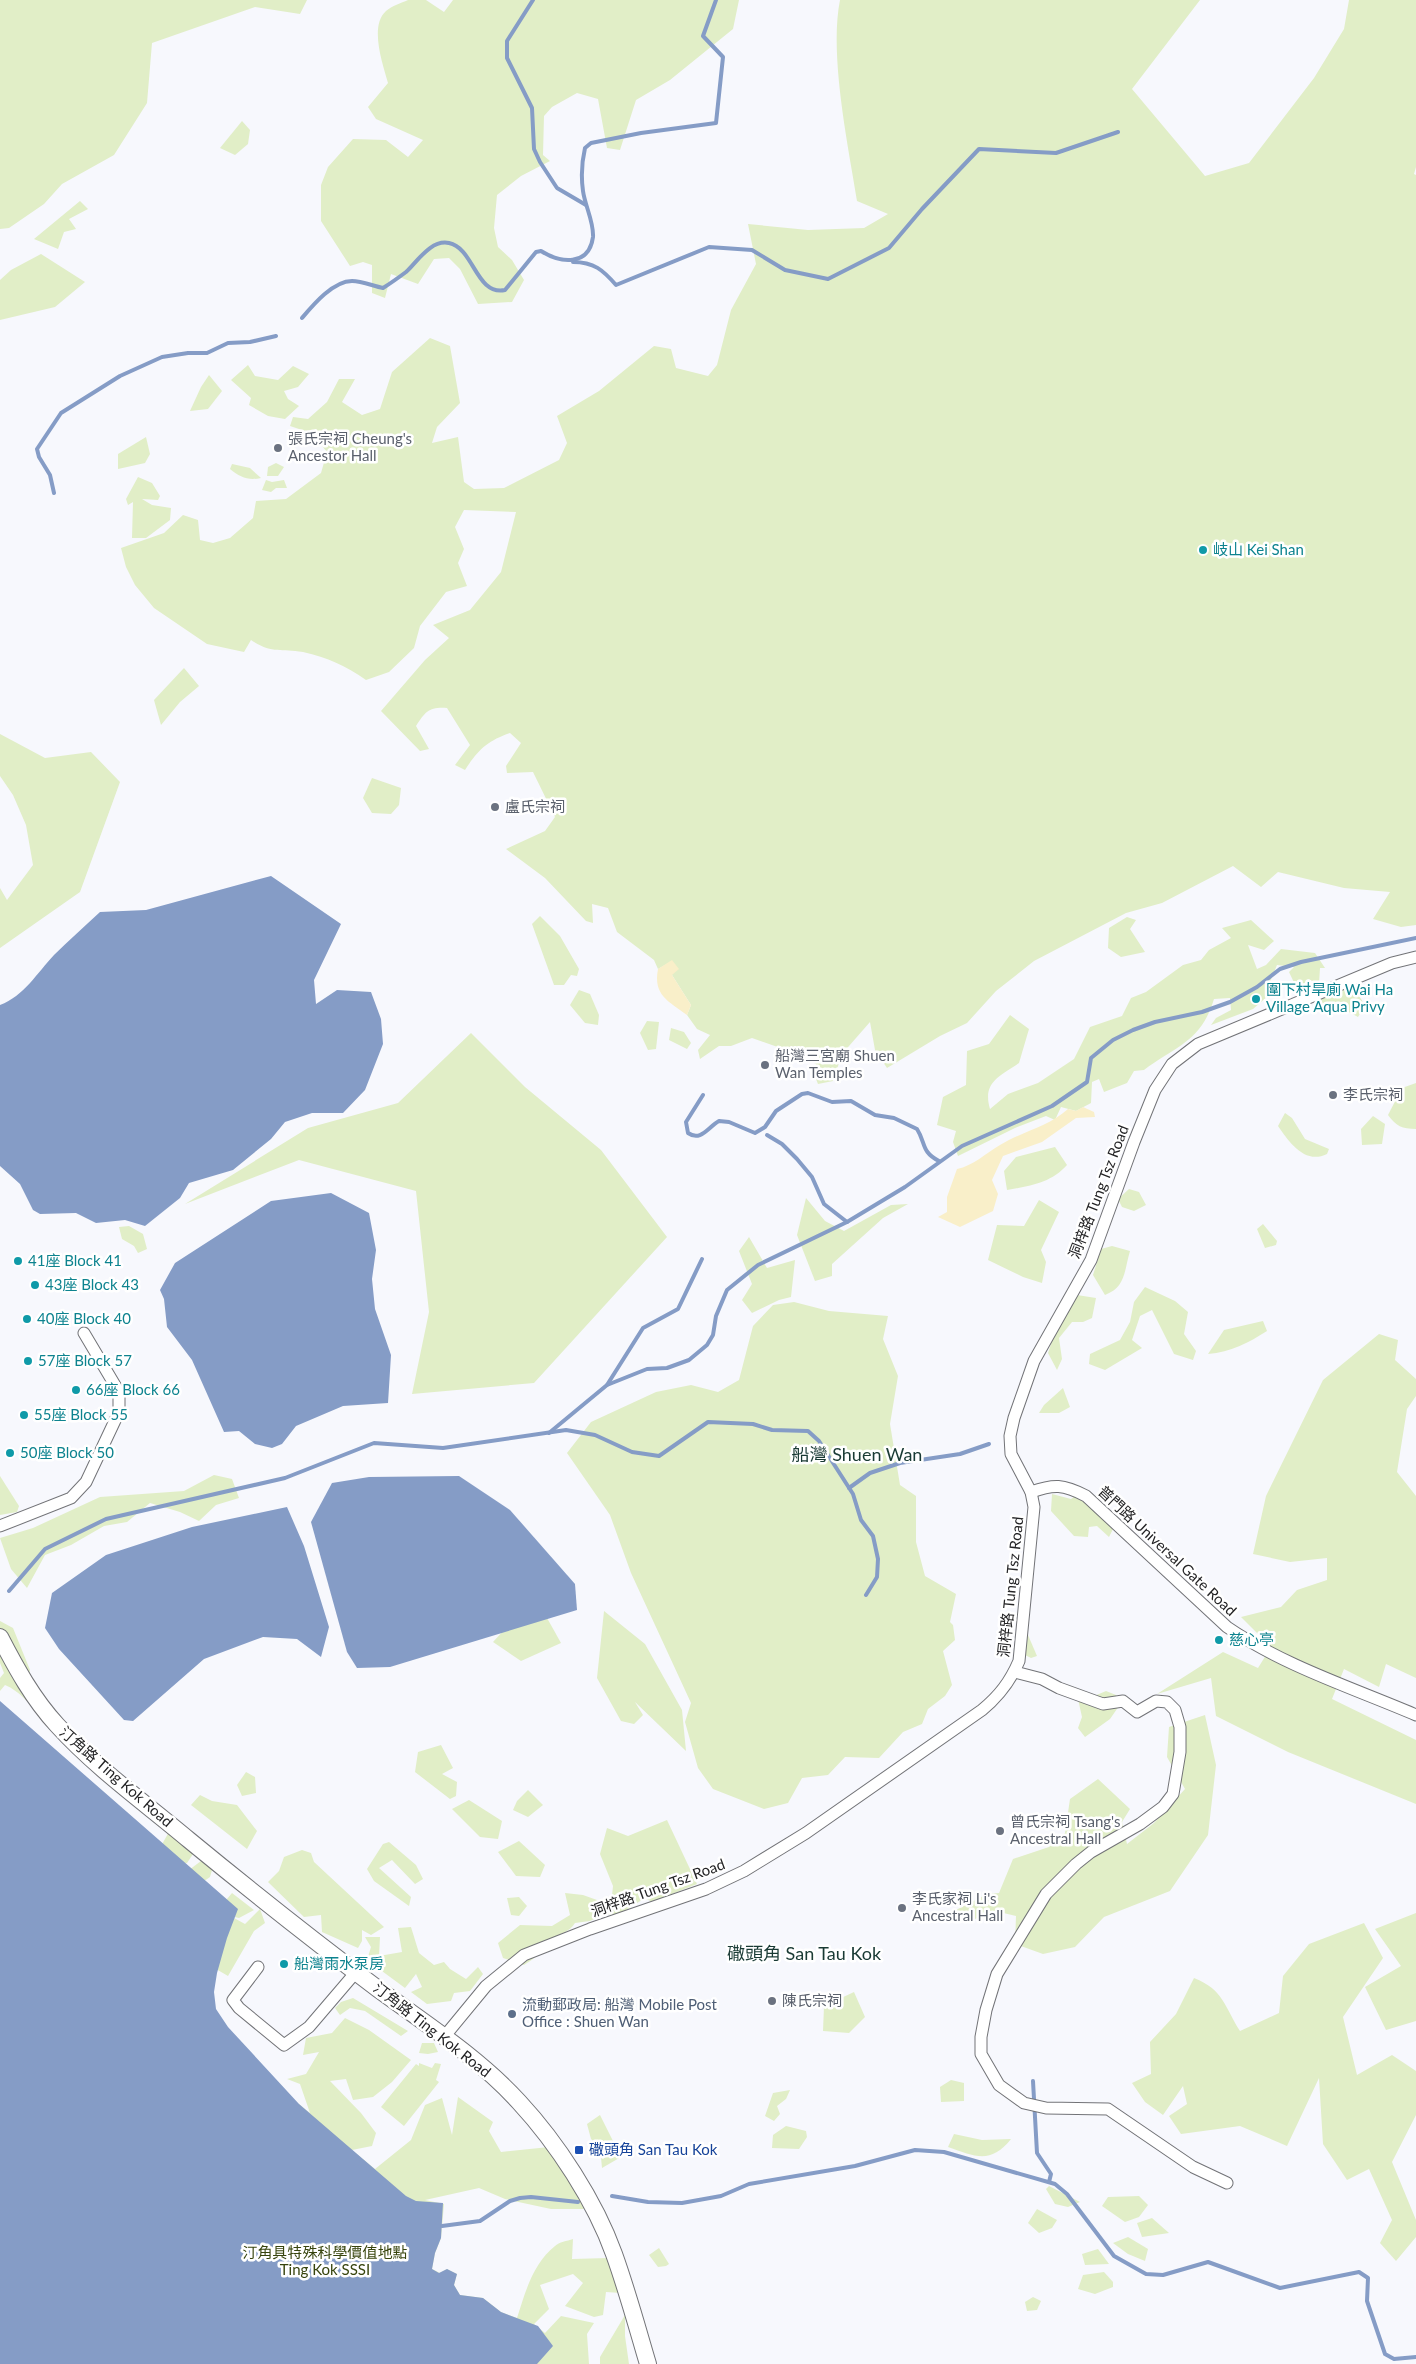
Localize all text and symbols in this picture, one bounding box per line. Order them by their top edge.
place label: 張氏宗祠 Cheung's Ancestor Hall [288,429,412,464]
marker: 張氏宗祠 Cheung's Ancestor Hall [272,442,284,454]
place label: 岐山 Kei Shan [1213,540,1304,558]
marker: 岐山 Kei Shan [1197,544,1209,556]
place label: 盧氏宗祠 [505,797,565,815]
marker: 盧氏宗祠 [489,801,501,813]
place label: 圍下村旱廁 Wai Ha Village Aqua Privy [1266,980,1393,1015]
marker: 圍下村旱廁 Wai Ha Village Aqua Privy [1250,993,1262,1005]
place label: 船灣三宮廟 Shuen Wan Temples [775,1046,895,1081]
marker: 船灣三宮廟 Shuen Wan Temples [759,1059,771,1071]
place label: 李氏宗祠 [1343,1085,1403,1103]
marker: 李氏宗祠 [1327,1089,1339,1101]
street label: 洞梓路 Tung Tsz Road [1064,1122,1132,1261]
place label: 41座 Block 41 [28,1251,122,1269]
marker: 41座 Block 41 [12,1255,24,1267]
place label: 43座 Block 43 [45,1275,139,1293]
marker: 43座 Block 43 [29,1279,41,1291]
place label: 40座 Block 40 [37,1309,131,1327]
marker: 40座 Block 40 [21,1313,33,1325]
place label: 57座 Block 57 [38,1351,132,1369]
marker: 57座 Block 57 [22,1355,34,1367]
place label: 66座 Block 66 [86,1380,180,1398]
marker: 66座 Block 66 [70,1384,82,1396]
place label: 55座 Block 55 [34,1405,128,1423]
marker: 55座 Block 55 [18,1409,30,1421]
place label: 50座 Block 50 [20,1443,114,1461]
district label: 船灣 Shuen Wan [792,1443,922,1465]
marker: 50座 Block 50 [4,1447,16,1459]
street label: 普門路 Universal Gate Road [1095,1481,1241,1619]
street label: 洞梓路 Tung Tsz Road [994,1516,1026,1658]
place label: 慈心亭 [1229,1630,1274,1648]
marker: 慈心亭 [1213,1634,1225,1646]
street label: 汀角路 Ting Kok Road [56,1722,177,1830]
place label: 曾氏宗祠 Tsang's Ancestral Hall [1010,1812,1121,1847]
marker: 曾氏宗祠 Tsang's Ancestral Hall [994,1825,1006,1837]
street label: 洞梓路 Tung Tsz Road [588,1854,727,1920]
place label: 李氏家祠 Li's Ancestral Hall [912,1889,1003,1924]
marker: 李氏家祠 Li's Ancestral Hall [896,1902,908,1914]
district label: 䃟頭角 San Tau Kok [727,1942,882,1964]
place label: 船灣雨水泵房 [294,1954,384,1972]
marker: 船灣雨水泵房 [278,1958,290,1970]
street label: 汀角路 Ting Kok Road [370,1978,495,2081]
place label: 陳氏宗祠 [782,1991,842,2009]
place label: 流動郵政局: 船灣 Mobile Post Office : Shuen Wan [522,1995,718,2030]
marker: 陳氏宗祠 [766,1995,778,2007]
marker: 流動郵政局: 船灣 Mobile Post Office : Shuen Wan [506,2008,518,2020]
place label: 䃟頭角 San Tau Kok [589,2140,718,2158]
marker: 䃟頭角 San Tau Kok [573,2144,585,2156]
park label: 汀角具特殊科學價值地點 Ting Kok SSSI [242,2243,408,2278]

